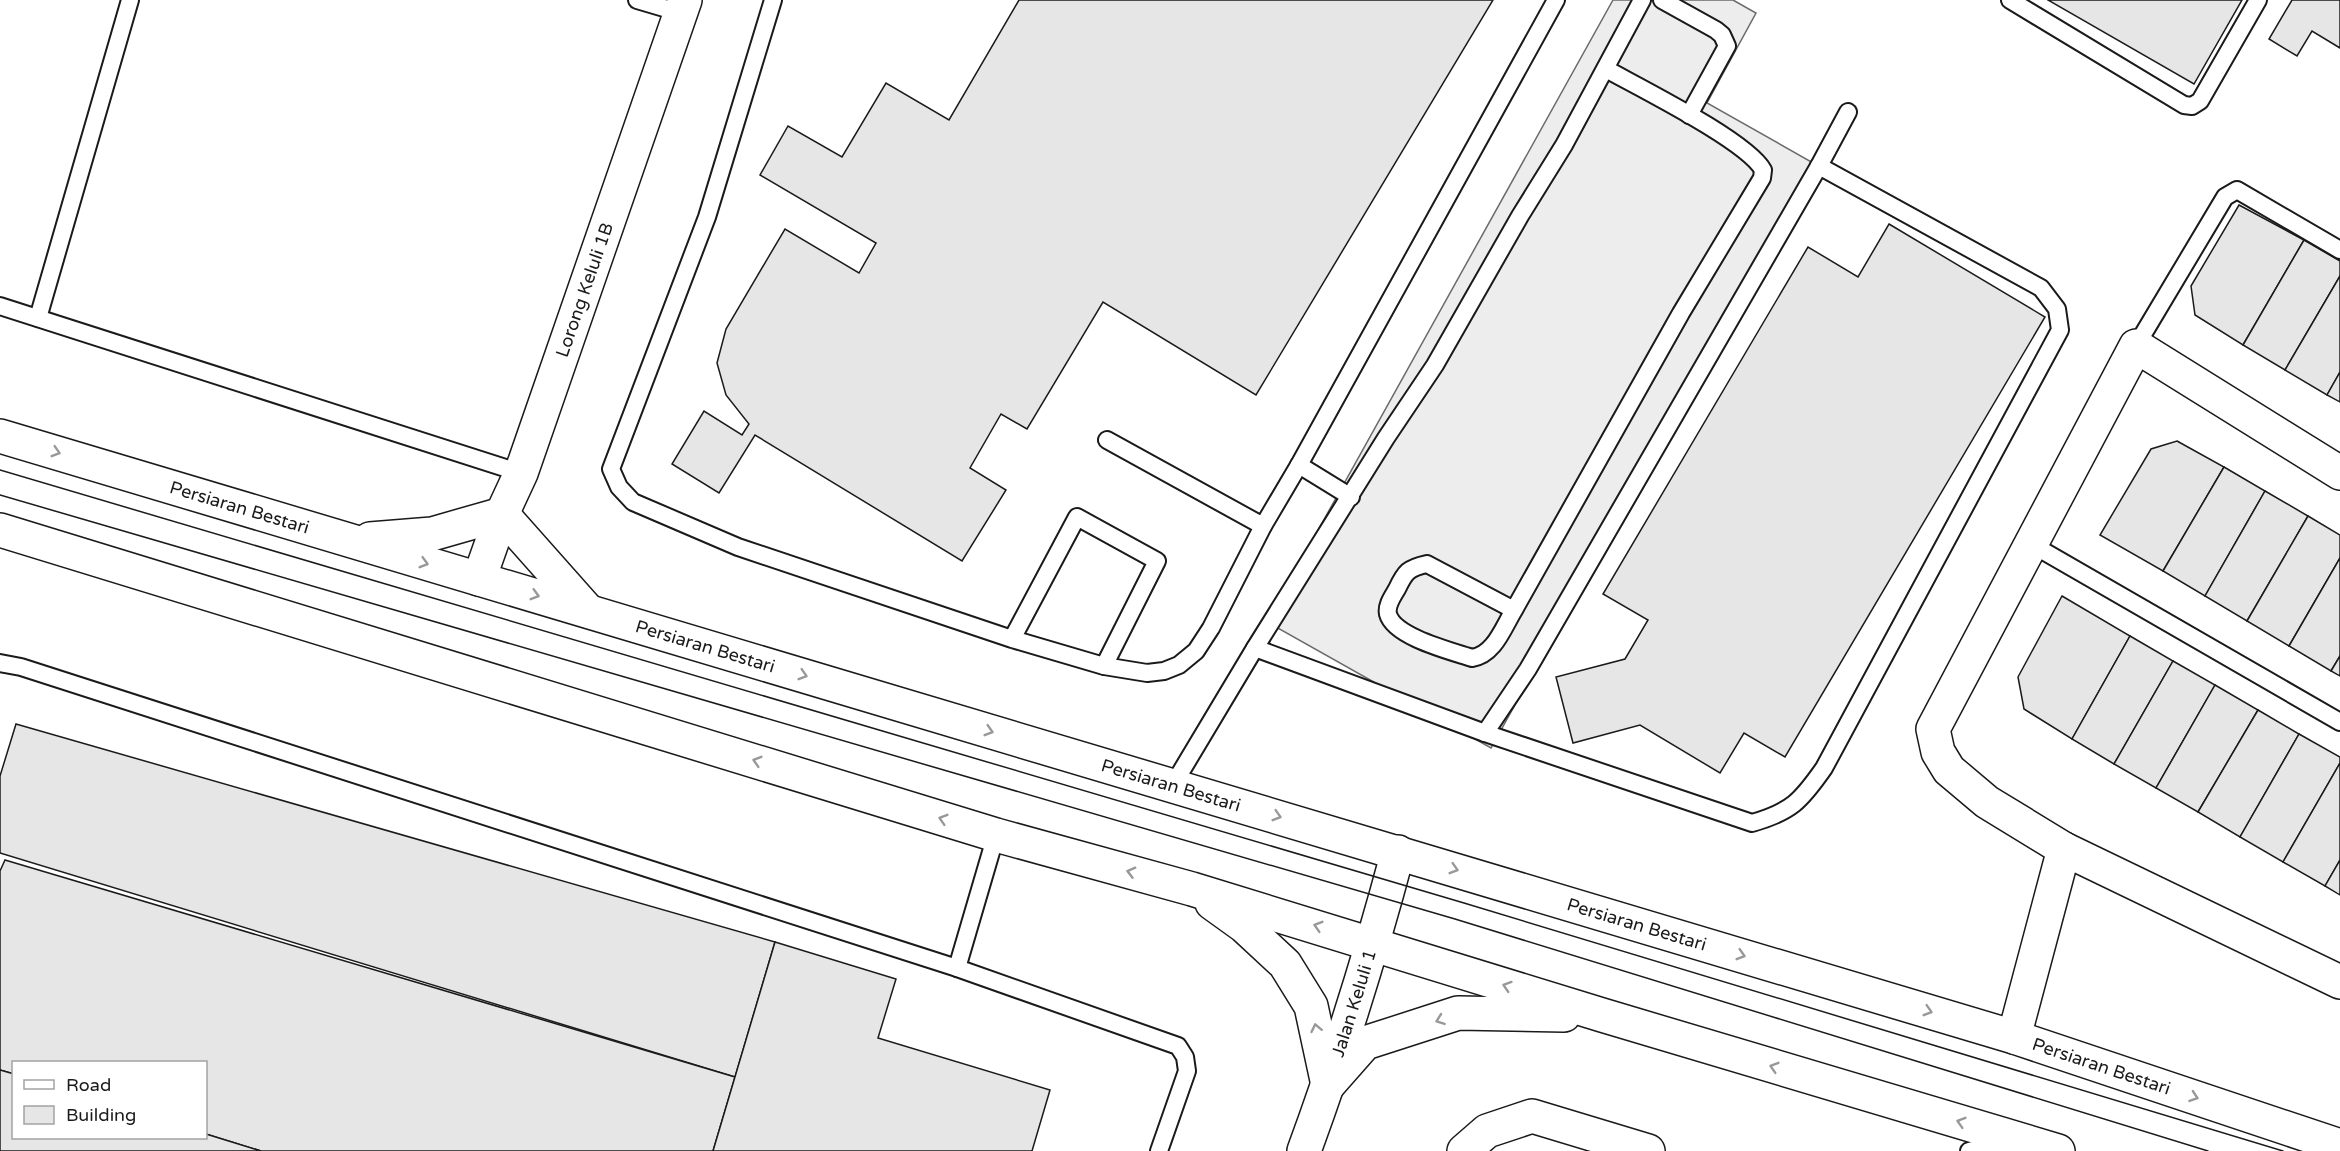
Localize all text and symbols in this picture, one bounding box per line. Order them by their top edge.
street label: Lorong Keluli 1B [551,220,618,360]
one-way arrow [50,445,61,457]
street label: Persiaran Bestari [167,476,312,539]
one-way arrow [418,556,429,568]
one-way arrow [530,588,540,601]
street label: Persiaran Bestari [633,615,778,678]
one-way arrow [797,668,808,680]
one-way arrow [984,724,994,736]
street label: Persiaran Bestari [1099,754,1243,817]
one-way arrow [752,756,763,768]
one-way arrow [1271,809,1282,821]
one-way arrow [938,813,949,826]
one-way arrow [1448,862,1459,874]
one-way arrow [1126,867,1136,879]
street label: Persiaran Bestari [1564,893,1709,956]
one-way arrow [1313,921,1324,933]
street label: Jalan Keluli 1 [1327,947,1381,1060]
one-way arrow [1735,948,1746,960]
one-way arrow [1502,980,1513,993]
one-way arrow [1922,1004,1933,1016]
one-way arrow [1435,1012,1446,1025]
one-way arrow [1310,1023,1323,1033]
street label: Persiaran Bestari [2029,1033,2173,1100]
legend [12,1061,207,1139]
one-way arrow [1769,1062,1780,1074]
text: Road [66,1074,111,1096]
one-way arrow [2188,1090,2198,1102]
text: Building [66,1104,136,1126]
one-way arrow [1956,1117,1967,1129]

